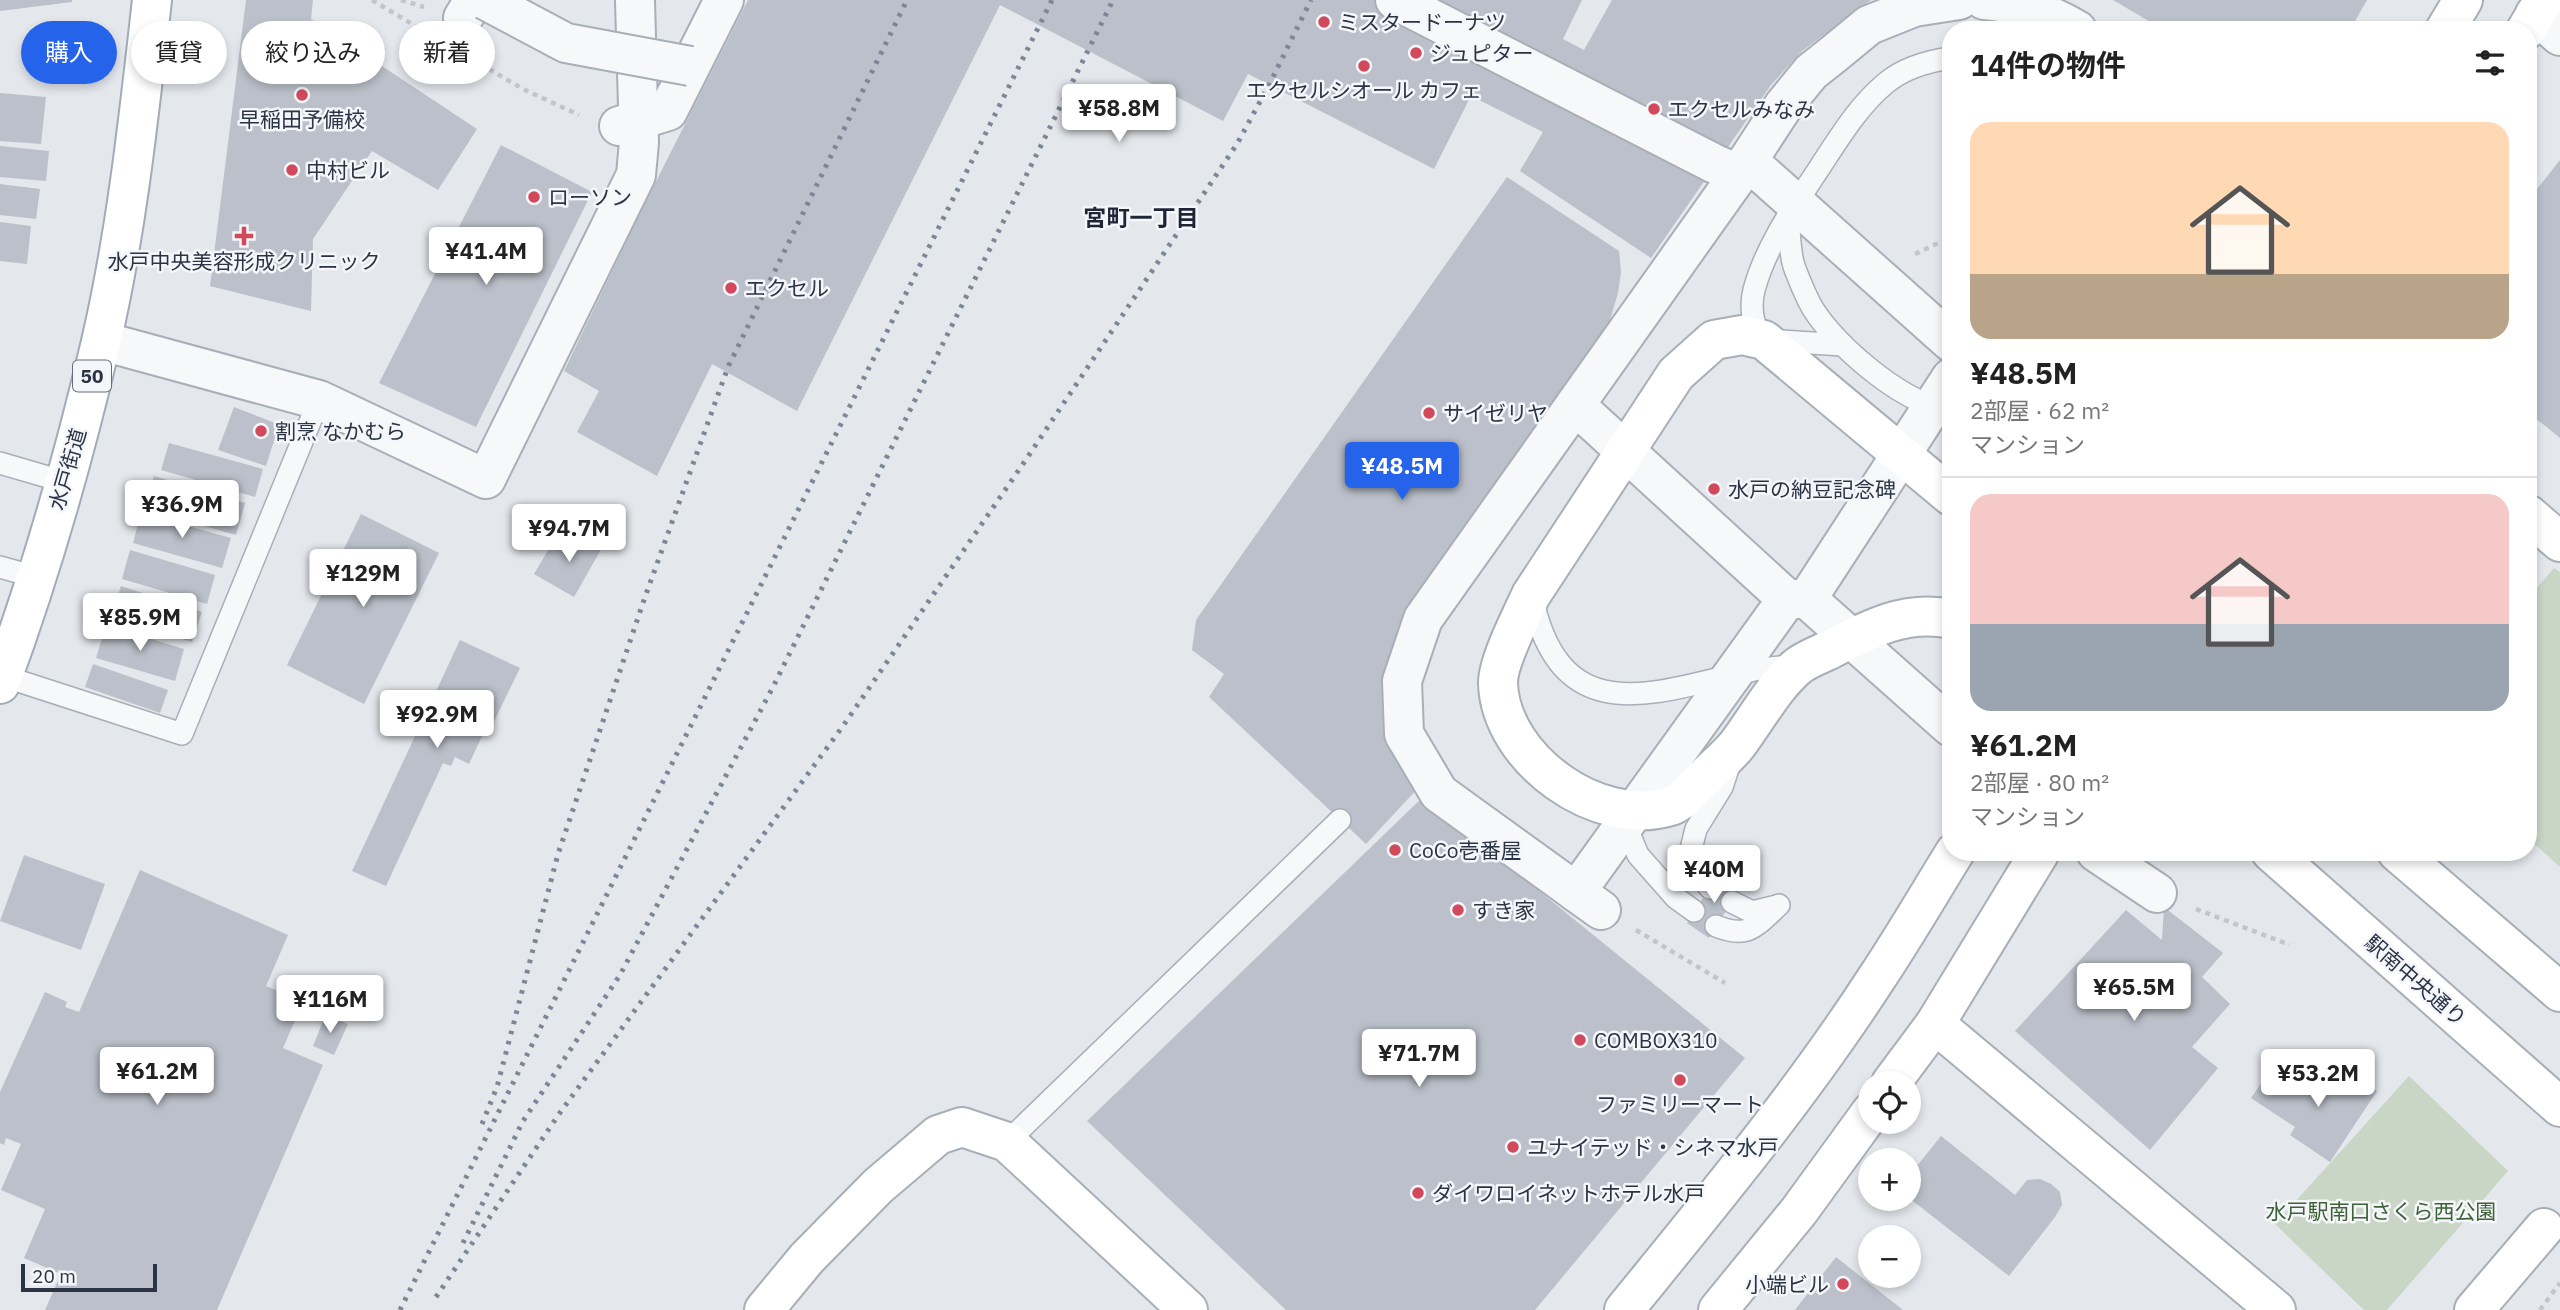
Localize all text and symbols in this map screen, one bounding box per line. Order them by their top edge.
place label: ミスタードーナツ [1338,8,1506,36]
marker: ミスタードーナツ [1316,14,1332,30]
chip: 購入 [21,21,117,84]
chip: 賃貸 [131,21,227,84]
chip: 絞り込み [241,21,385,84]
chip: 新着 [399,21,495,84]
place label: ジュピター [1430,39,1534,67]
icon: filters [2471,44,2509,82]
marker: ジュピター [1408,45,1424,61]
text: 14件の物件 [1970,45,2126,84]
marker: エクセルシオール カフェ [1356,58,1372,74]
place label: エクセルシオール カフェ [1246,76,1482,104]
pin: ¥58.8M [1062,85,1176,144]
marker: 早稲田予備校 [294,87,310,103]
text: ¥58.8M [1078,92,1160,122]
place label: エクセルみなみ [1668,95,1815,123]
marker: エクセルみなみ [1646,101,1662,117]
place label: 早稲田予備校 [239,105,365,133]
place label: 中村ビル [306,156,390,184]
marker: 中村ビル [284,162,300,178]
icon: home [2177,167,2303,293]
place label: ローソン [548,183,632,211]
marker: ローソン [526,189,542,205]
district label: 宮町一丁目 [1084,202,1199,232]
marker: 水戸中央美容形成クリニック [234,226,254,246]
pin: ¥41.4M [429,228,543,287]
text: ¥41.4M [445,235,527,265]
place label: 水戸中央美容形成クリニック [108,247,381,275]
place label: エクセル [745,274,829,302]
marker: エクセル [723,280,739,296]
text: ¥48.5M [1970,353,2077,392]
road number: 50 [73,360,111,392]
text: 2部屋 · 62 m² [1970,395,2109,425]
place label: サイゼリヤ [1443,399,1548,427]
marker: サイゼリヤ [1421,405,1437,421]
place label: 割烹 なかむら [275,417,406,445]
marker: 割烹 なかむら [253,423,269,439]
street label: 水戸街道 [42,425,92,513]
text: マンション [1970,429,2085,459]
pin: ¥48.5M [1345,442,1459,502]
text: ¥48.5M [1361,450,1443,480]
place label: 水戸の納豆記念碑 [1728,475,1896,503]
pin: ¥36.9M [125,480,239,540]
marker: 水戸の納豆記念碑 [1706,481,1722,497]
text: ¥36.9M [141,488,223,518]
pin: ¥94.7M [512,504,626,564]
text: ¥94.7M [528,512,610,542]
icon: home [2177,539,2303,665]
pin: ¥129M [314,550,412,609]
text: ¥129M [325,557,401,587]
pin: ¥85.9M [83,594,197,653]
text: ¥85.9M [99,601,181,631]
pin: ¥92.9M [380,690,494,750]
text: ¥92.9M [396,698,478,728]
text: ¥61.2M [1970,725,2077,764]
text: 2部屋 · 80 m² [1970,767,2109,797]
text: マンション [1970,801,2085,831]
place label: CoCo壱番屋 [1409,836,1522,864]
marker: CoCo壱番屋 [1387,842,1403,858]
pin: ¥40M [1673,846,1755,905]
text: ¥40M [1683,853,1745,883]
place label: すき家 [1472,896,1535,924]
marker: すき家 [1450,902,1466,918]
street label: 駅南中央通り [2359,928,2473,1032]
pin: ¥65.5M [2077,964,2191,1023]
text: ¥65.5M [2093,971,2175,1001]
pin: ¥116M [281,976,379,1035]
text: ¥116M [292,983,368,1013]
place label: COMBOX310 [1594,1026,1718,1054]
pin: ¥71.7M [1362,1030,1476,1089]
marker: COMBOX310 [1572,1032,1588,1048]
text: ¥71.7M [1378,1037,1460,1067]
pin: ¥61.2M [100,1048,214,1107]
pin: ¥53.2M [2261,1050,2375,1109]
text: ¥61.2M [116,1055,198,1085]
text: ¥53.2M [2277,1057,2359,1087]
map controls [1858,1071,1921,1288]
button: locate [1858,1071,1921,1134]
marker: ファミリーマート [1672,1072,1688,1088]
place label: ファミリーマート [1596,1090,1764,1118]
place label: ユナイテッド・シネマ水戸 [1527,1133,1779,1161]
marker: ユナイテッド・シネマ水戸 [1505,1139,1521,1155]
button: + [1858,1148,1921,1211]
place label: ダイワロイネットホテル水戸 [1432,1179,1705,1207]
marker: ダイワロイネットホテル水戸 [1410,1185,1426,1201]
park label: 水戸駅南口さくら西公園 [2266,1197,2497,1225]
button: − [1858,1225,1921,1288]
scale bar [21,1261,158,1293]
text: 20 m [32,1264,76,1288]
place label: 小端ビル [1745,1270,1829,1298]
marker: 小端ビル [1835,1276,1851,1292]

